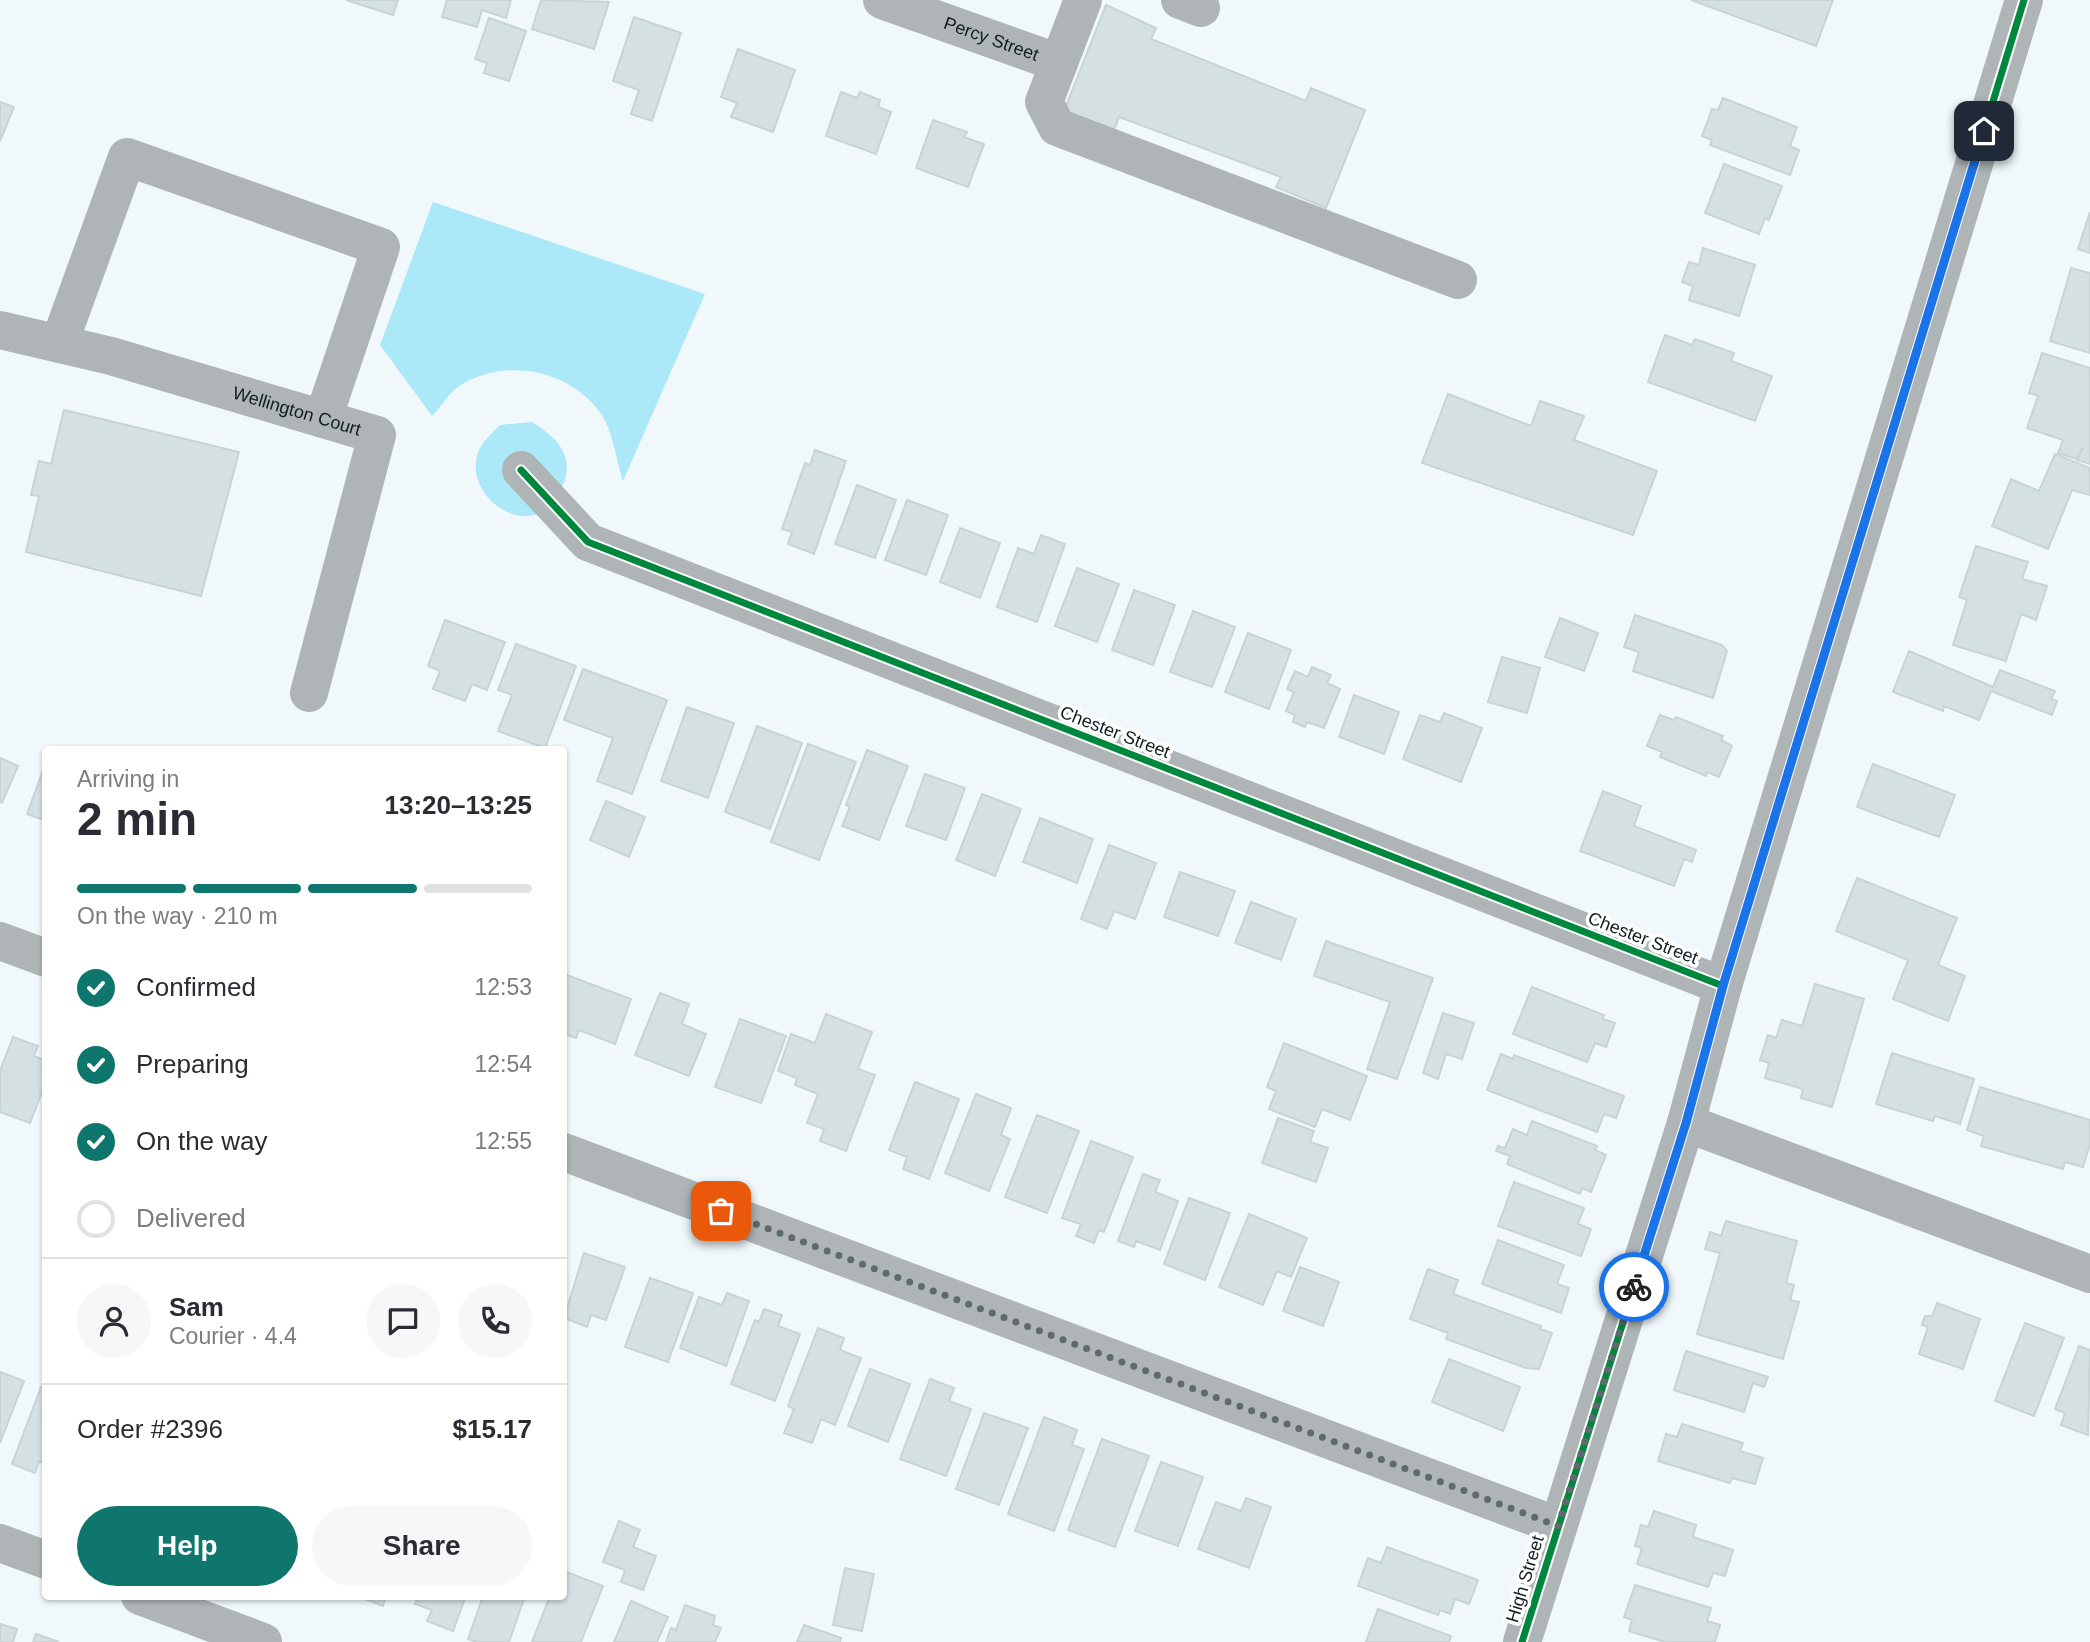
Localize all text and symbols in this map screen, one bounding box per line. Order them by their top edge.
street label: Percy Street [941,13,1041,65]
pin [1954,101,2014,161]
icon: home [1965,112,2003,150]
street label: Wellington Court [230,383,363,440]
street label: Chester Street [1057,702,1173,762]
text: Arriving in [77,766,179,792]
text: 13:20–13:25 [385,790,532,820]
text: 2 min [77,793,197,845]
text: On the way · 210 m [77,903,278,929]
street label: Chester Street [1585,908,1701,968]
icon: check [77,969,115,1007]
text: Confirmed [136,972,256,1002]
text: 12:53 [474,974,532,1000]
icon: check [77,1046,115,1084]
text: Preparing [136,1049,249,1079]
text: 12:54 [474,1051,532,1077]
icon: check [77,1123,115,1161]
text: On the way [136,1126,268,1156]
text: 12:55 [474,1128,532,1154]
pin [691,1181,751,1241]
icon: bag [702,1192,740,1230]
text: Delivered [136,1203,246,1233]
courier [1599,1252,1669,1322]
icon: bike [1615,1268,1653,1306]
button: person [77,1284,151,1358]
button: chat [366,1284,440,1358]
button: phone [458,1284,532,1358]
text: Sam [169,1292,224,1322]
text: Courier · 4.4 [169,1323,297,1349]
text: Order #2396 [77,1414,223,1444]
text: $15.17 [452,1414,532,1444]
button: Help [77,1506,298,1586]
button: Share [312,1506,532,1586]
street label: High Street [1502,1533,1548,1625]

